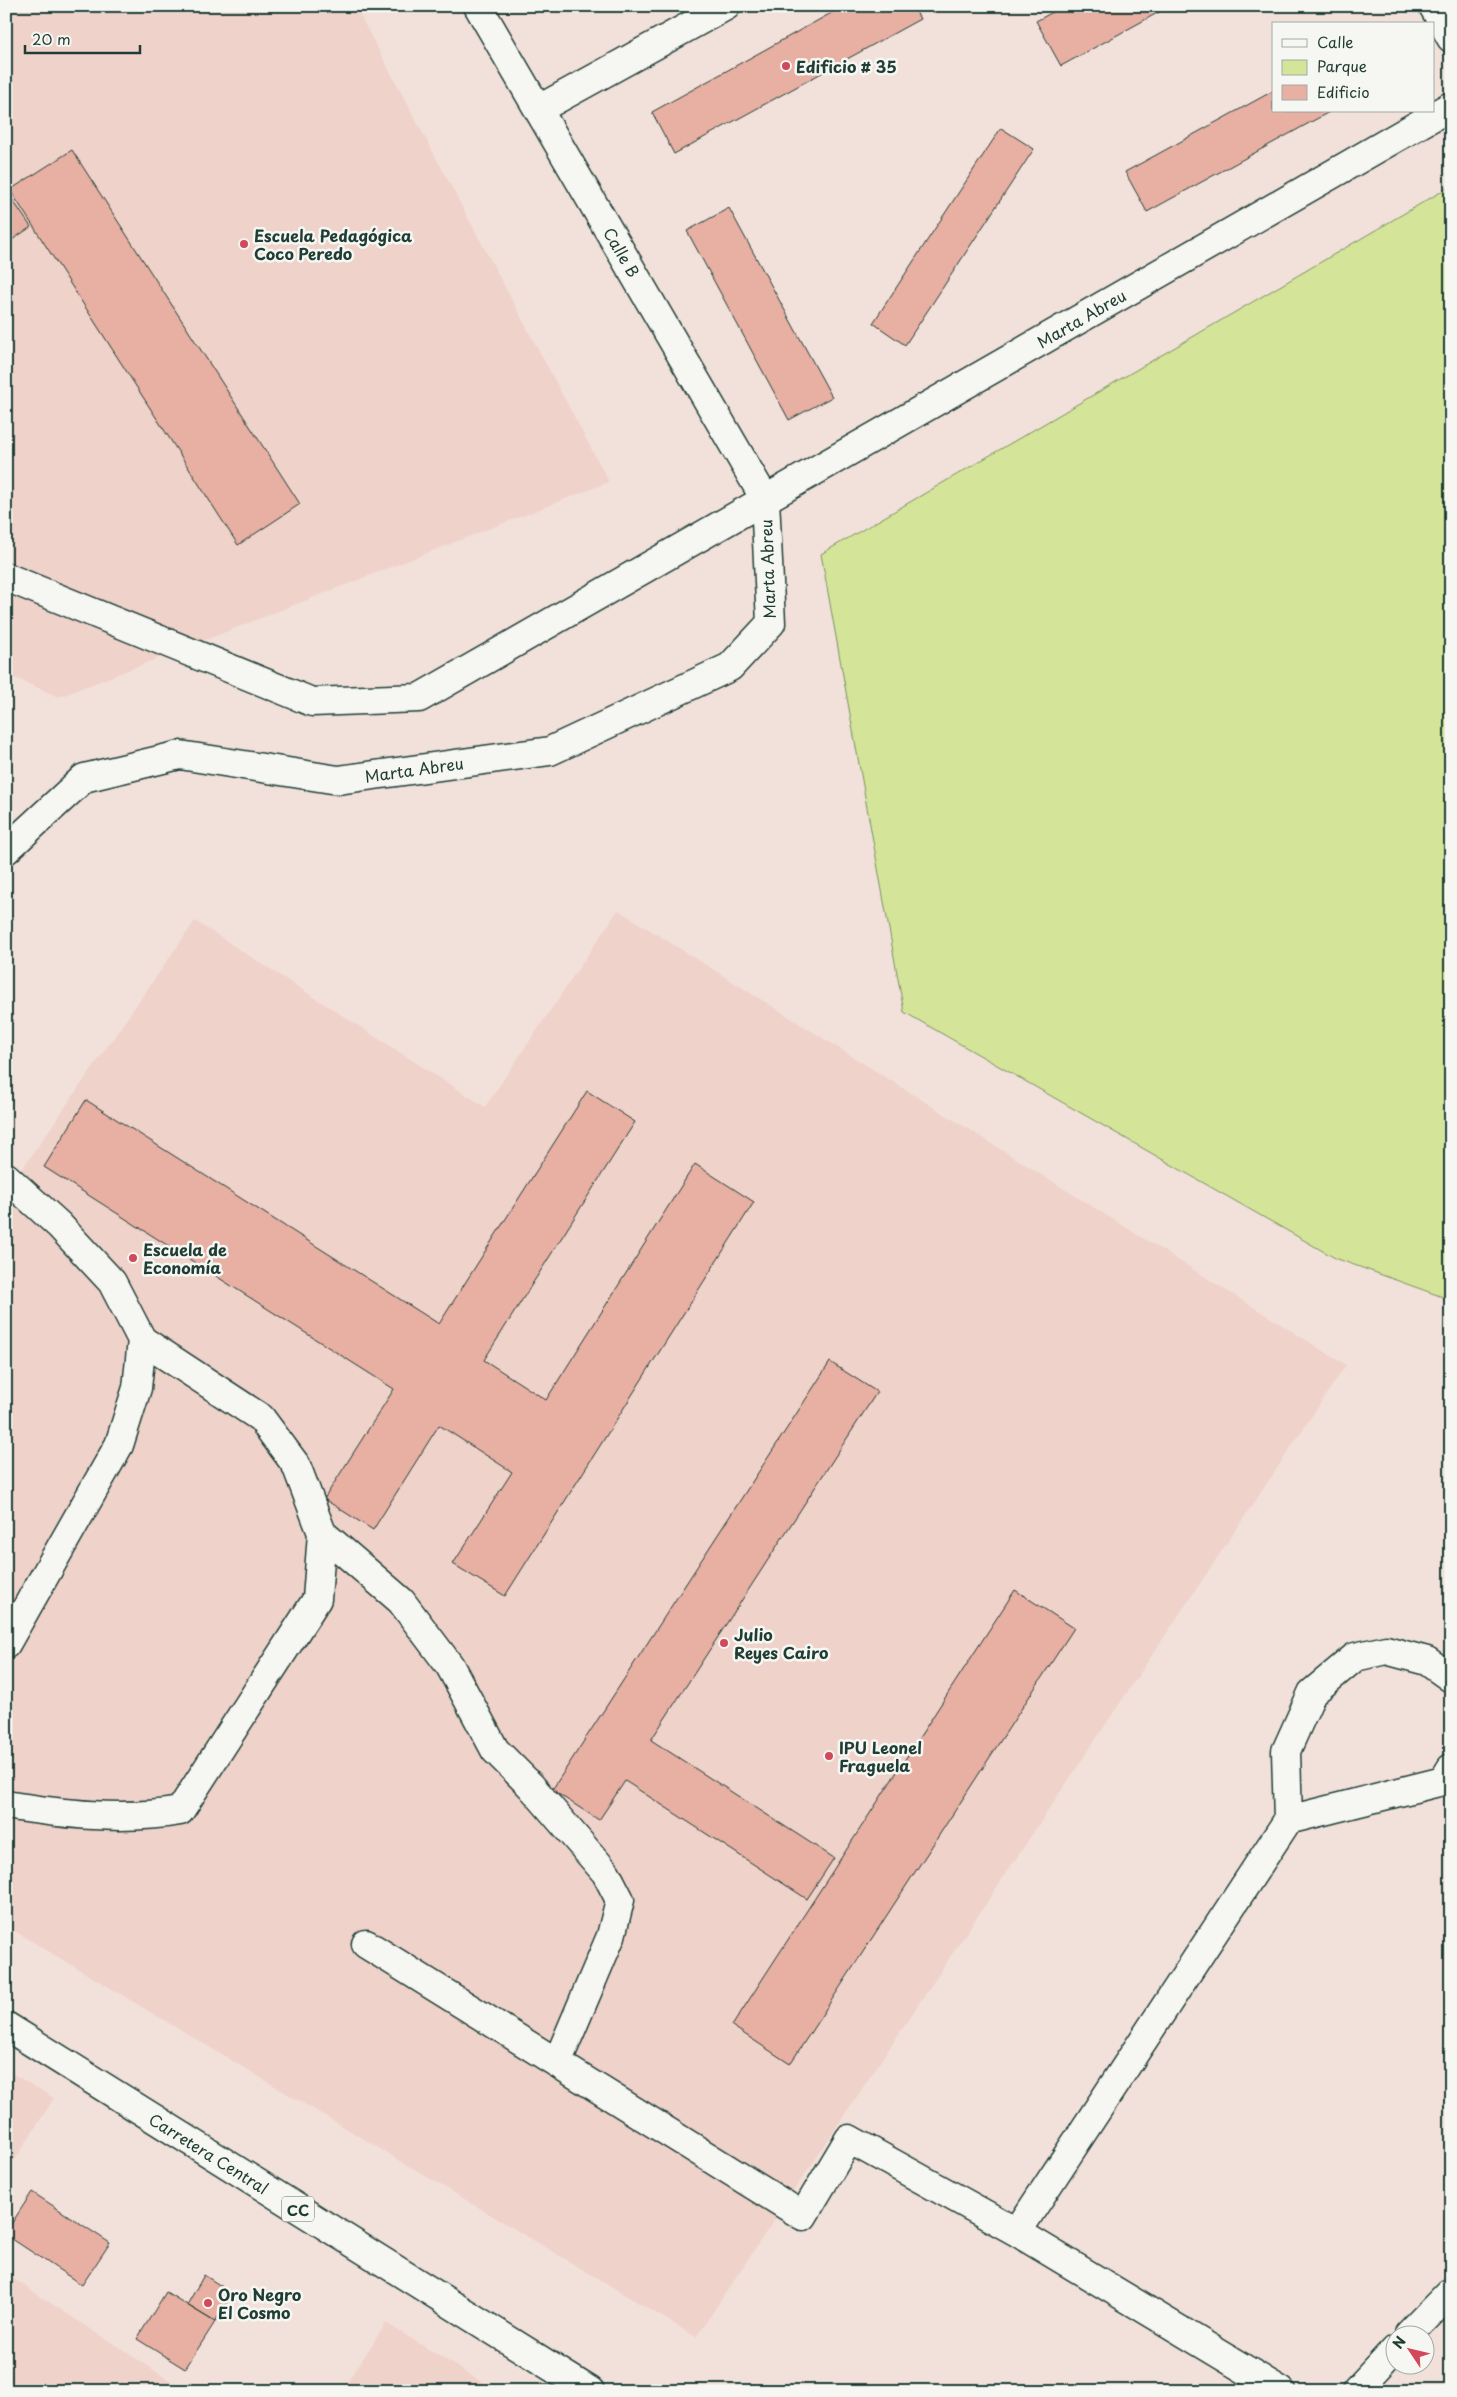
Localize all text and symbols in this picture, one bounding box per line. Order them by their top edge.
scale bar [25,22,140,54]
legend [1272,22,1434,112]
text: 20 m [32,27,71,50]
text: Calle [1317,30,1354,53]
place label: Edificio # 35 [796,54,897,78]
text: Parque [1317,54,1367,77]
marker: Edificio # 35 [780,60,792,72]
text: Edificio [1317,80,1370,103]
place label: Escuela Pedagógica Coco Peredo [254,223,412,265]
street label: Calle B [598,223,646,281]
marker: Escuela Pedagógica Coco Peredo [238,238,250,250]
street label: Marta Abreu [1032,283,1130,353]
street label: Marta Abreu [753,519,781,619]
street label: Marta Abreu [363,750,465,788]
place label: Escuela de Economía [143,1237,227,1279]
marker: Escuela de Economía [127,1252,139,1264]
place label: Julio Reyes Cairo [734,1622,828,1664]
marker: Julio Reyes Cairo [718,1637,730,1649]
place label: IPU Leonel Fraguela [839,1735,922,1777]
marker: IPU Leonel Fraguela [823,1750,835,1762]
street label: Carretera Central [145,2107,273,2199]
road number: CC [282,2196,314,2222]
place label: Oro Negro El Cosmo [218,2282,302,2324]
marker: Oro Negro El Cosmo [202,2297,214,2309]
north arrow [1384,2324,1434,2374]
text: N [1387,2332,1411,2353]

